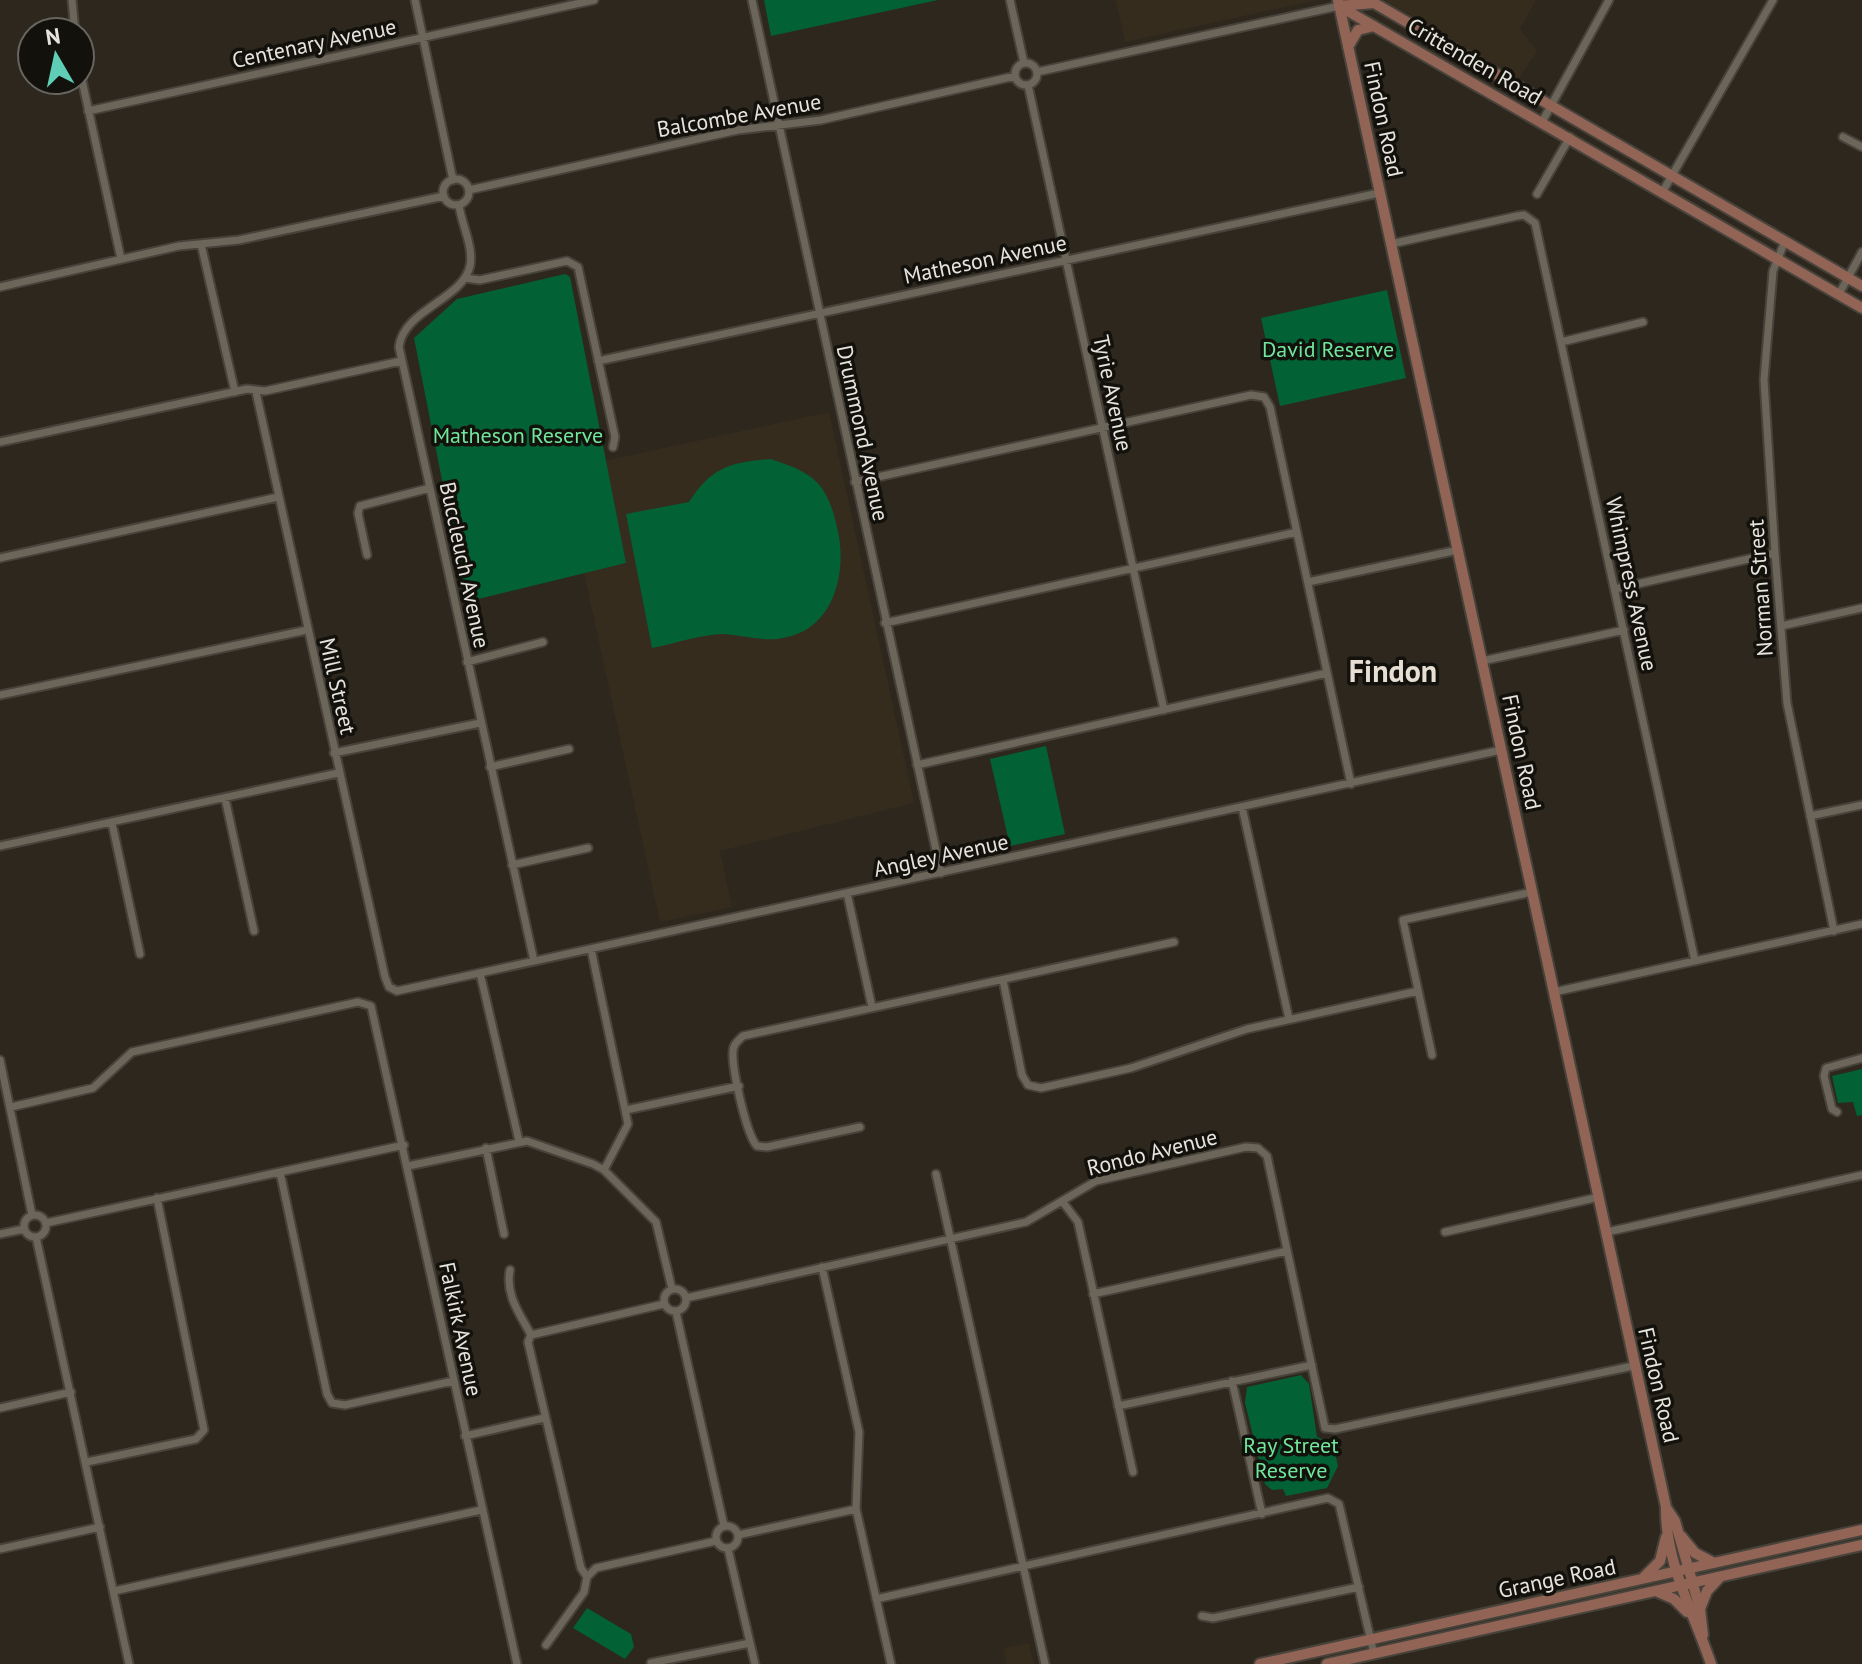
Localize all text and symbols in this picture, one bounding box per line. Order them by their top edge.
street label: Crittenden Road [1403,11,1547,111]
street label: Centenary Avenue [229,12,399,74]
north arrow [16,16,96,96]
text: N [44,21,62,51]
street label: Findon Road [1358,59,1410,179]
street label: Balcombe Avenue [655,87,823,143]
street label: Matheson Avenue [901,228,1069,290]
street label: Tyrie Avenue [1087,332,1139,454]
park label: David Reserve [1262,335,1394,363]
street label: Drummond Avenue [831,343,895,523]
park label: Matheson Reserve [433,421,603,449]
street label: Buccleuch Avenue [434,479,496,651]
street label: Whimpress Avenue [1600,495,1664,673]
street label: Norman Street [1741,518,1779,657]
street label: Mill Street [313,635,363,738]
district label: Findon [1349,651,1437,690]
street label: Findon Road [1496,692,1548,812]
street label: Angley Avenue [871,827,1011,883]
street label: Rondo Avenue [1084,1122,1220,1182]
street label: Falkirk Avenue [433,1259,489,1399]
street label: Findon Road [1632,1325,1686,1445]
park label: Ray Street Reserve [1243,1431,1339,1484]
street label: Grange Road [1496,1552,1618,1604]

